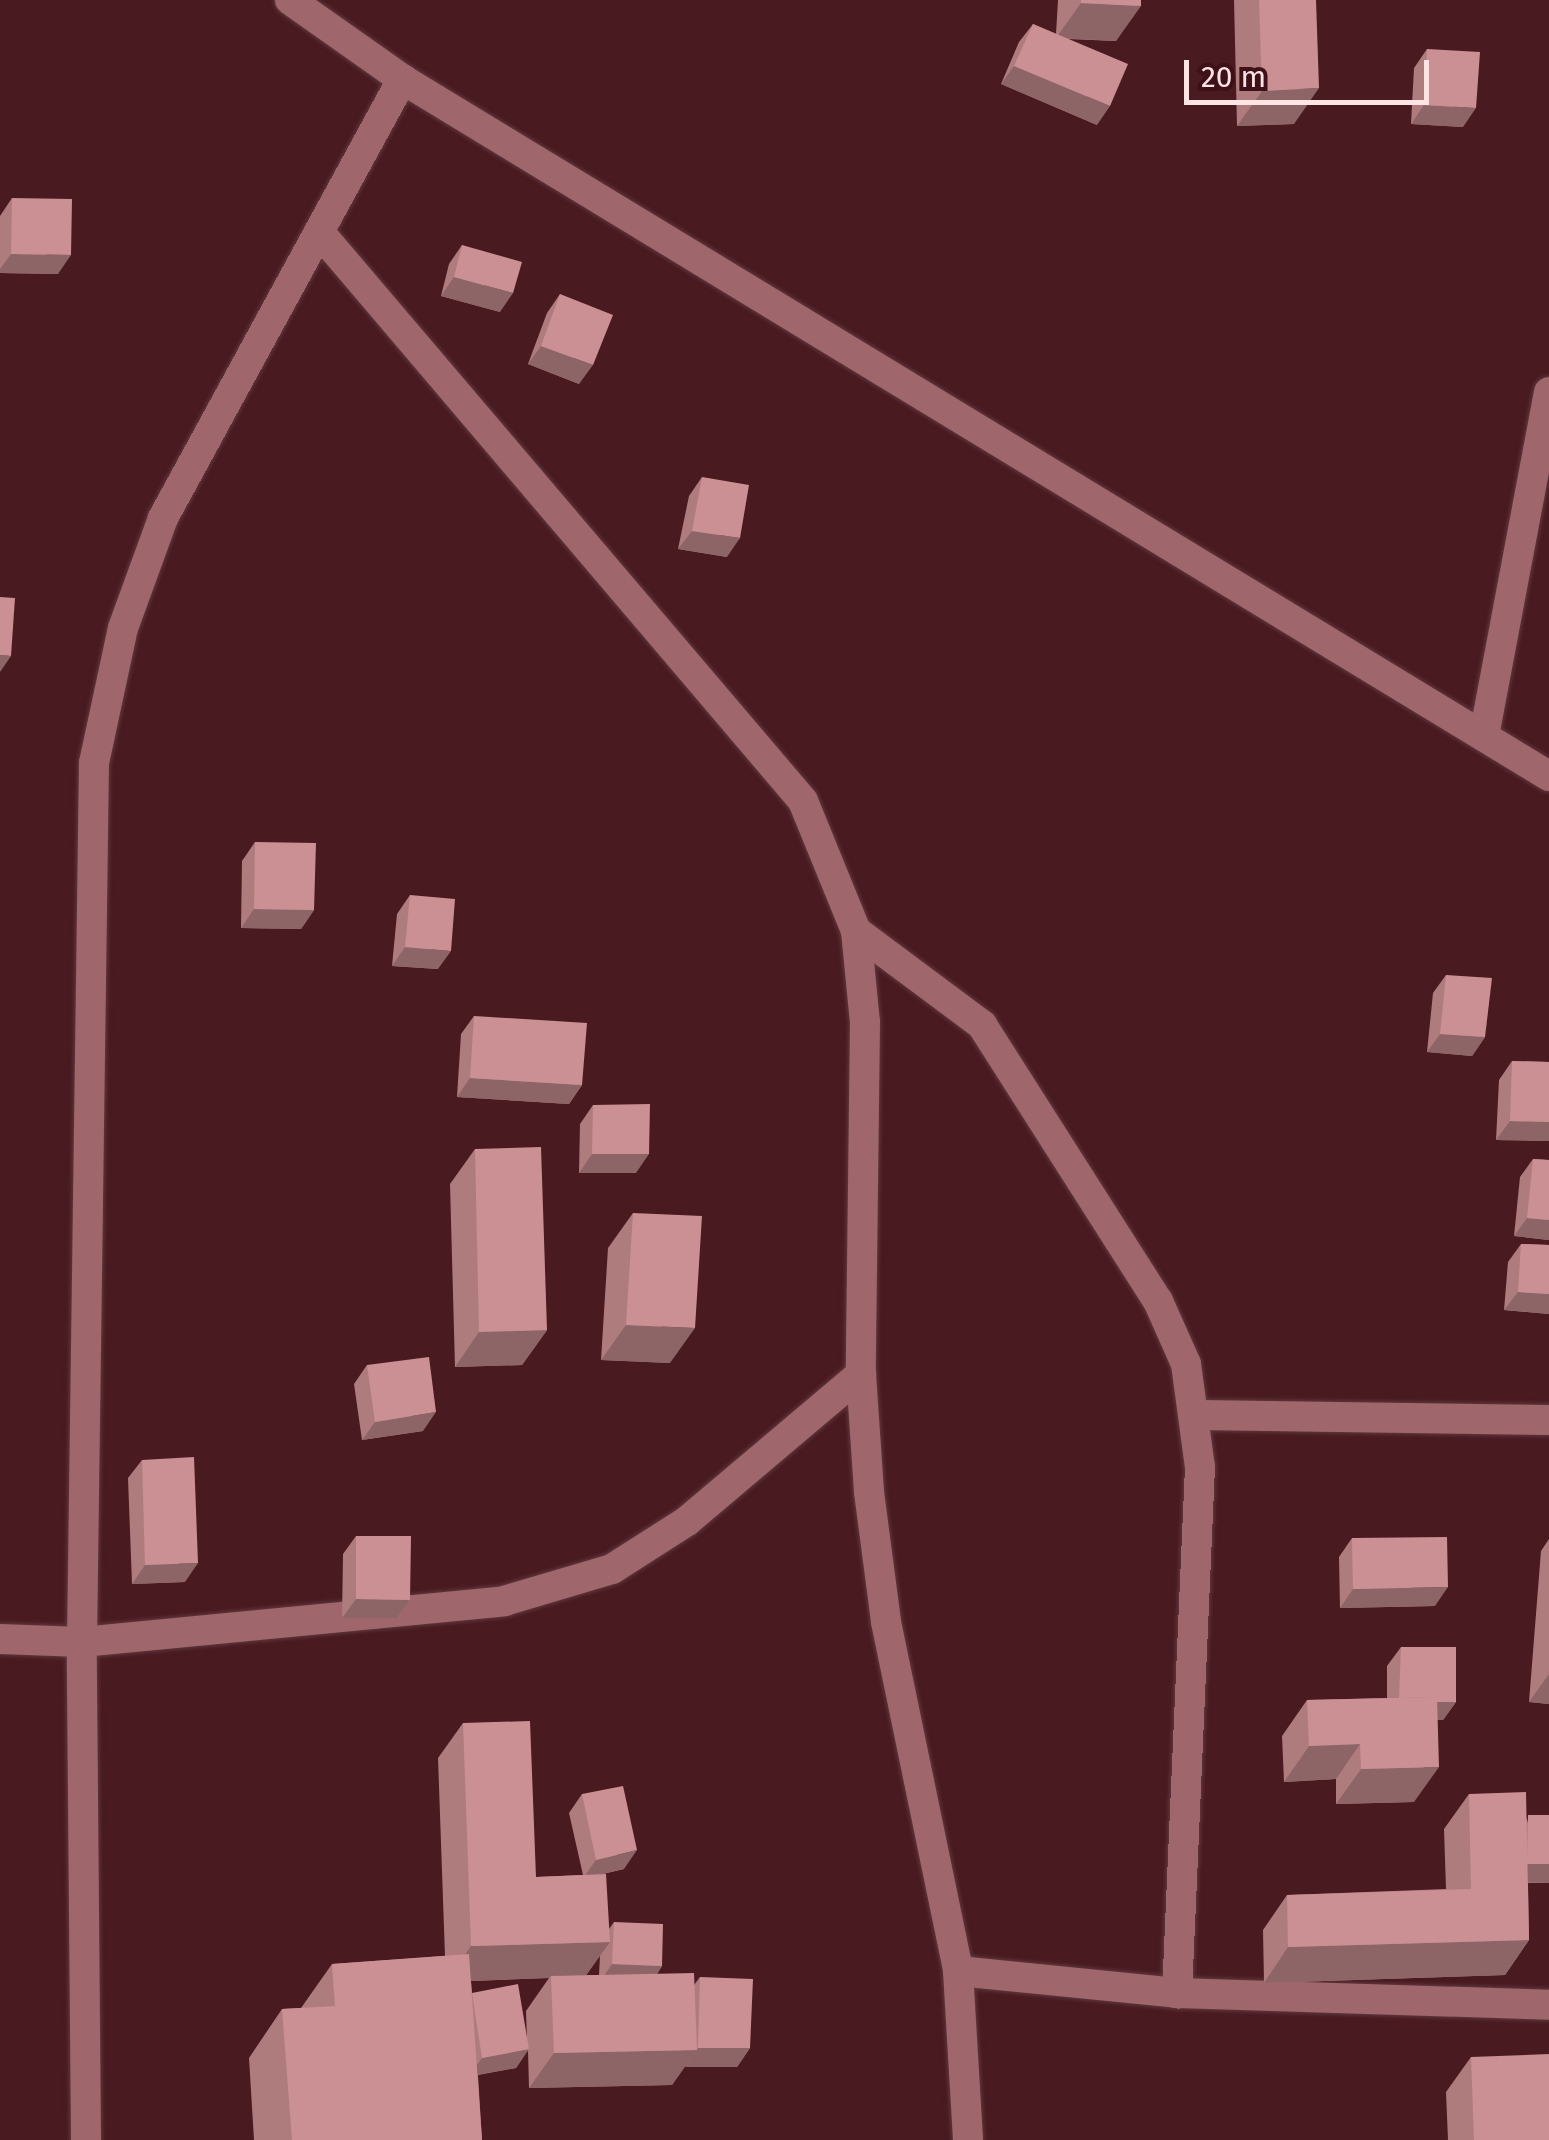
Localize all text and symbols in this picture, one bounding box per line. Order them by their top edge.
scale bar [1189,40,1434,102]
text: 20 m [1201,59,1266,95]

